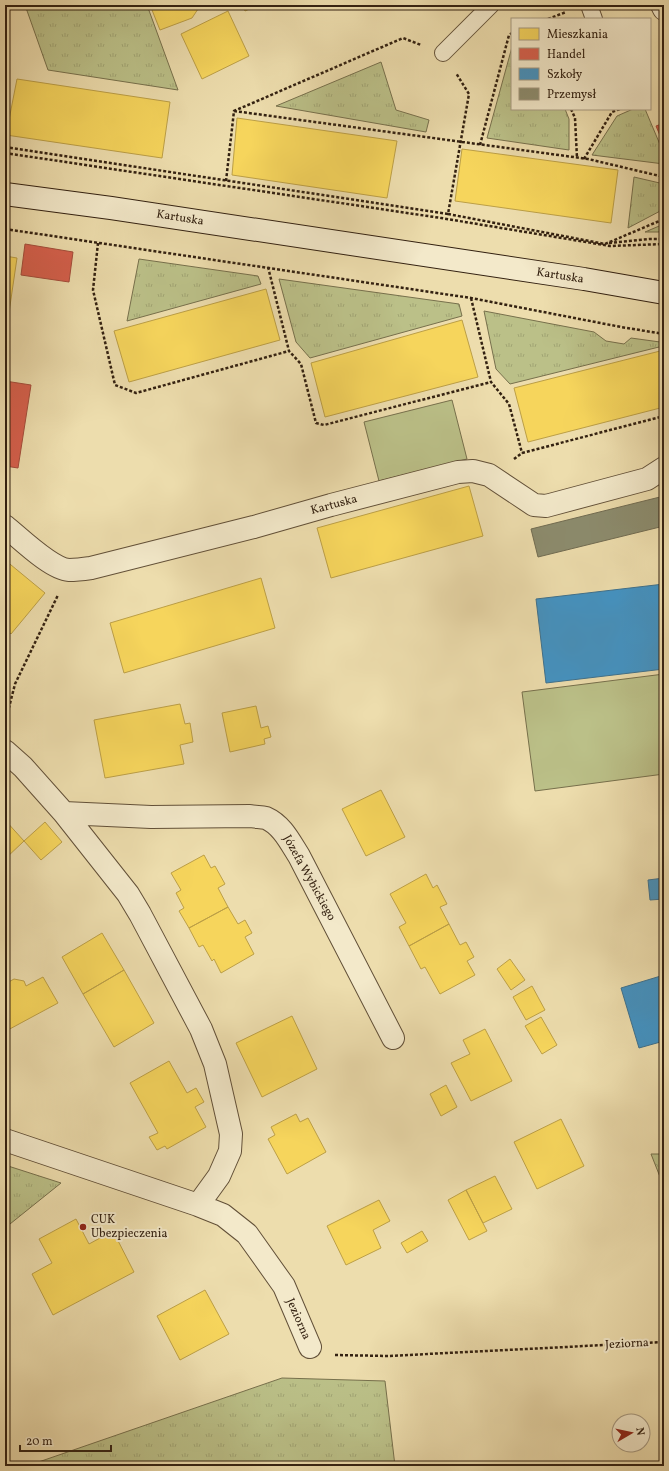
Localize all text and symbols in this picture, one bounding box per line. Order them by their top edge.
legend [511,18,651,110]
text: Mieszkania [547,27,608,43]
text: Handel [547,47,586,63]
text: Szkoły [547,67,583,83]
text: Przemysł [547,87,596,103]
street label: Kartuska [155,206,205,230]
street label: Kartuska [535,264,585,288]
street label: Kartuska [309,491,359,519]
street label: Józefa Wybickiego [279,832,339,924]
place label: CUK Ubezpieczenia [91,1212,167,1242]
marker: CUK Ubezpieczenia [78,1222,88,1232]
street label: Jeziorna [282,1296,314,1342]
street label: Jeziorna [605,1335,649,1353]
north arrow [611,1413,651,1453]
scale bar [20,1427,111,1453]
text: N [631,1427,647,1437]
text: 20 m [26,1434,53,1450]

